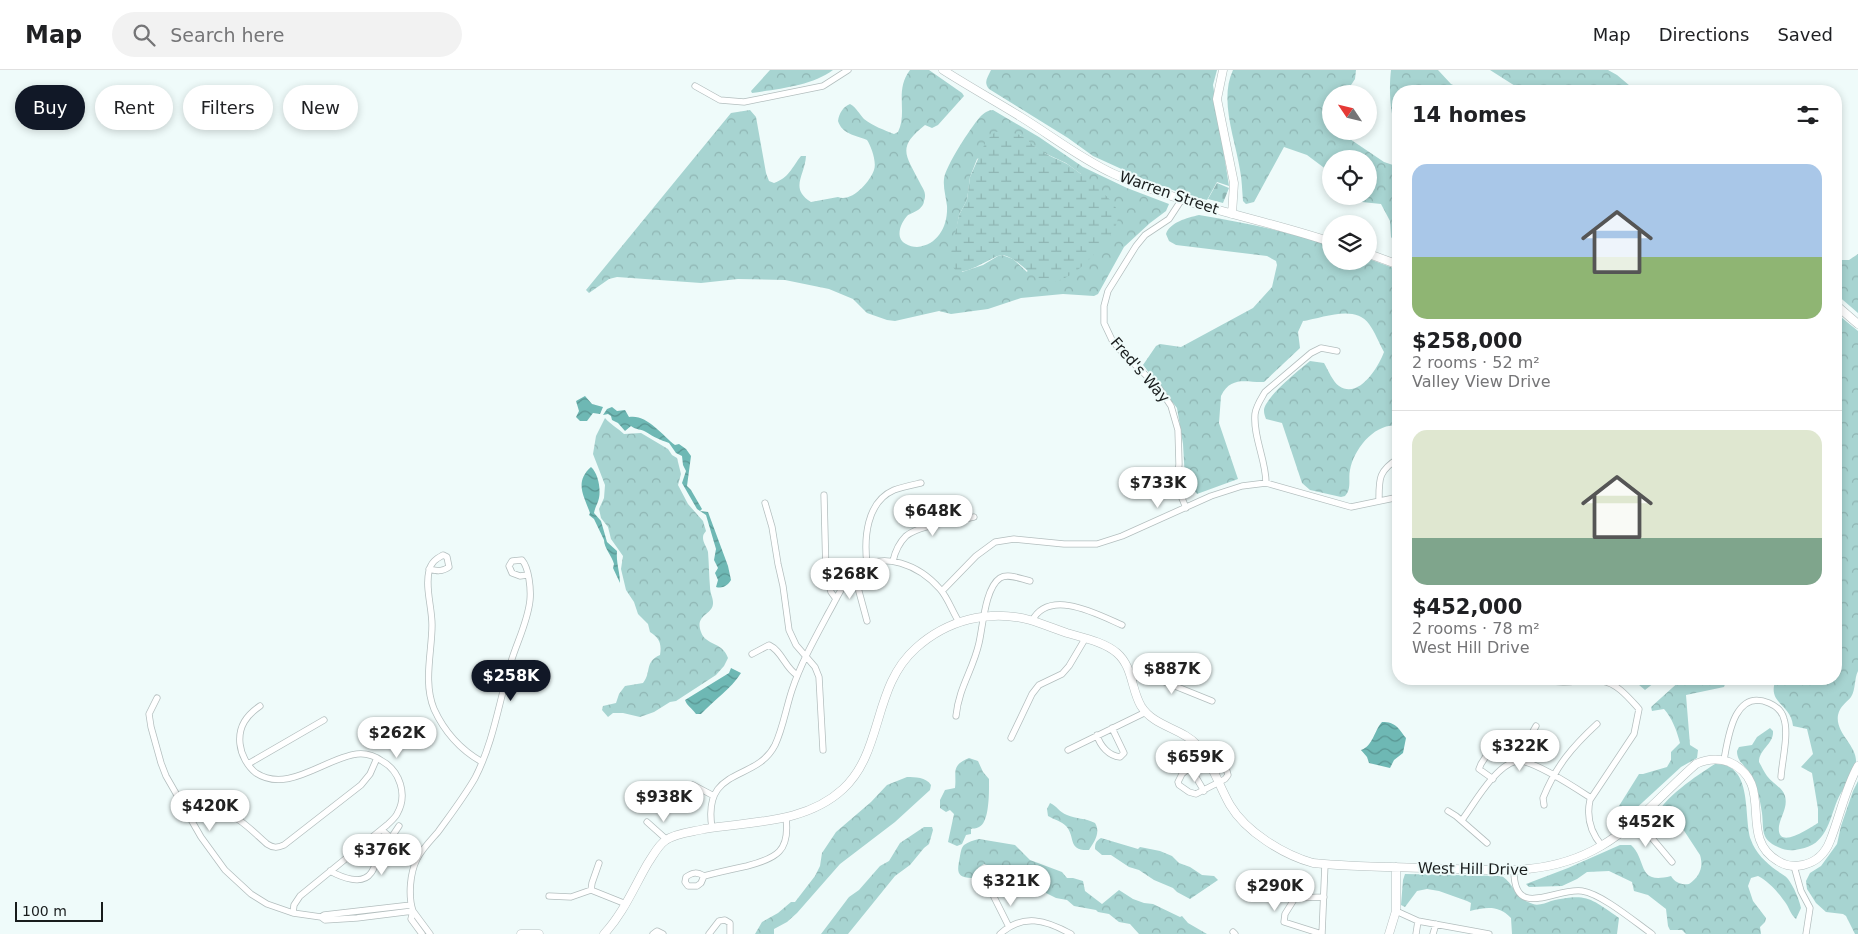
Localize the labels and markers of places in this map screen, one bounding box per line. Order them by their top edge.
pin: $733K [1123,466,1193,509]
pin: $648K [898,494,968,537]
pin: $268K [815,558,885,600]
pin: $887K [1137,652,1207,695]
pin: $258K [476,660,546,702]
pin: $262K [362,716,432,759]
pin: $322K [1485,730,1555,772]
pin: $659K [1160,740,1230,783]
pin: $938K [629,780,699,823]
pin: $420K [175,790,245,832]
pin: $452K [1611,806,1681,848]
pin: $376K [347,834,417,876]
pin: $321K [976,864,1046,907]
pin: $290K [1240,870,1310,912]

